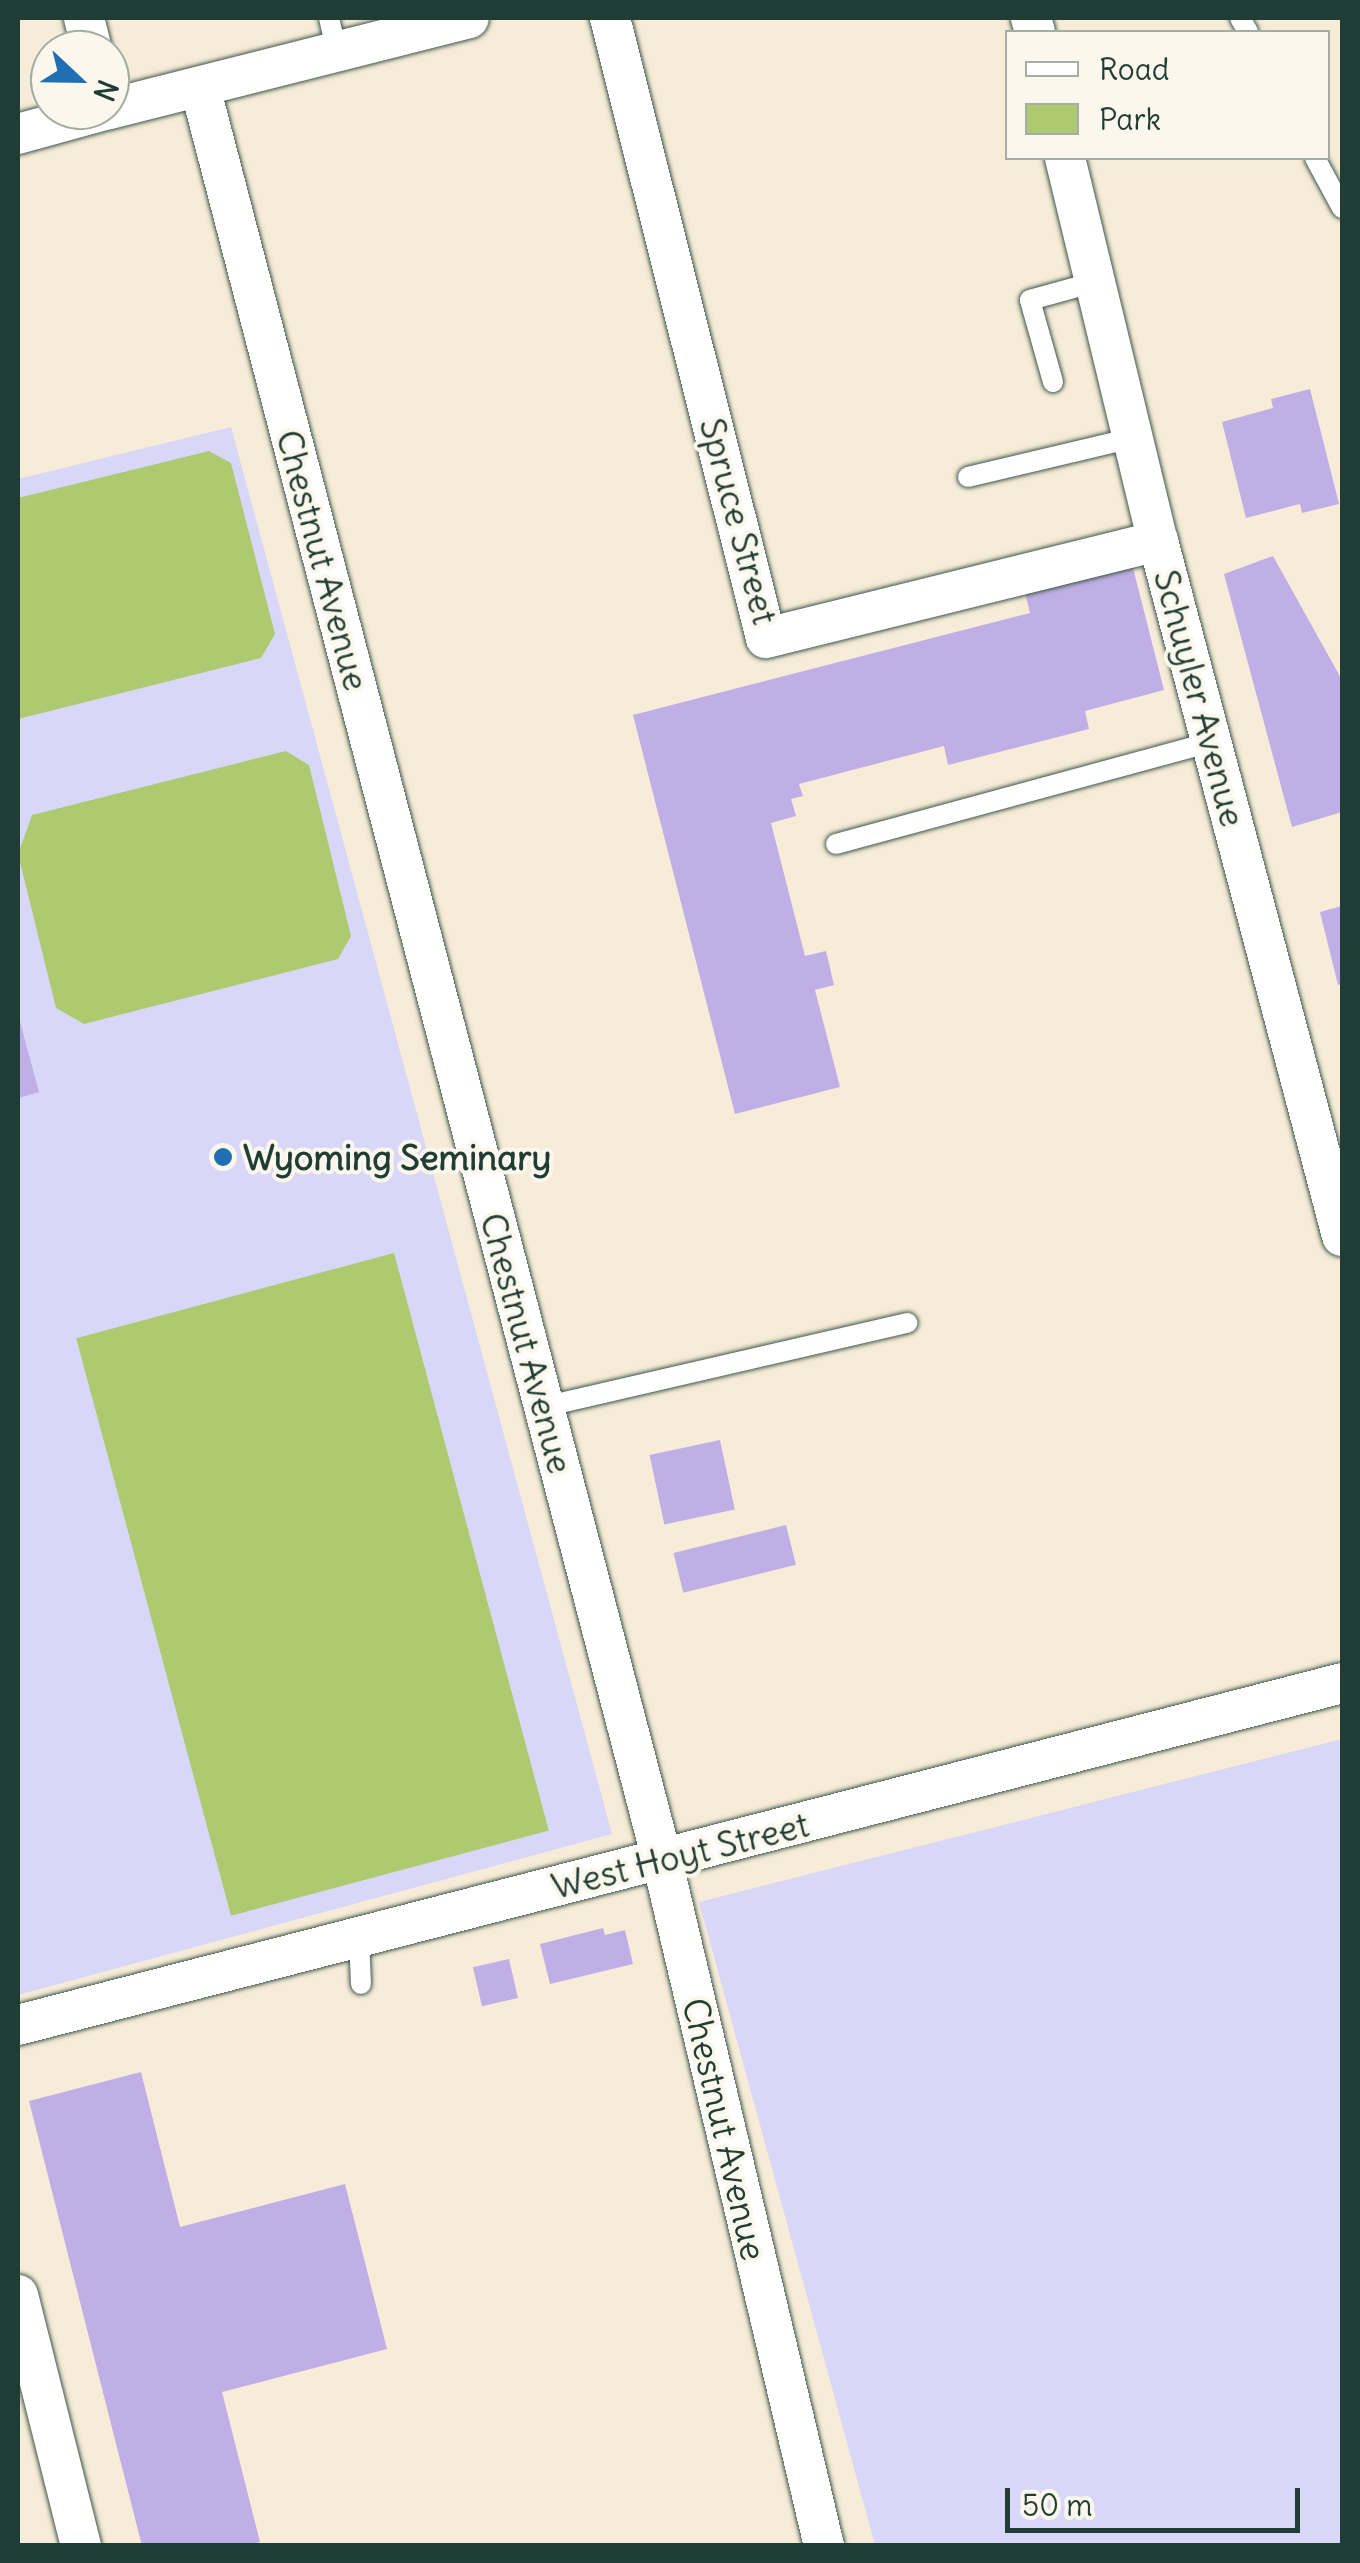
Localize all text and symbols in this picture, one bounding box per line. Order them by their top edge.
north arrow [30,30,130,130]
legend [1005,30,1330,160]
text: Road [1099,50,1169,88]
text: N [86,75,126,106]
text: Park [1099,100,1161,138]
street label: Spruce Street [691,413,787,629]
street label: Chestnut Avenue [268,425,378,695]
street label: Schuyler Avenue [1146,565,1254,831]
place label: Wyoming Seminary [243,1136,551,1178]
marker: Wyoming Seminary [212,1146,234,1168]
street label: Chestnut Avenue [472,1208,582,1478]
street label: West Hoyt Street [547,1803,813,1907]
street label: Chestnut Avenue [674,1994,776,2264]
scale bar [1010,2468,1305,2530]
text: 50 m [1022,2486,1092,2524]

